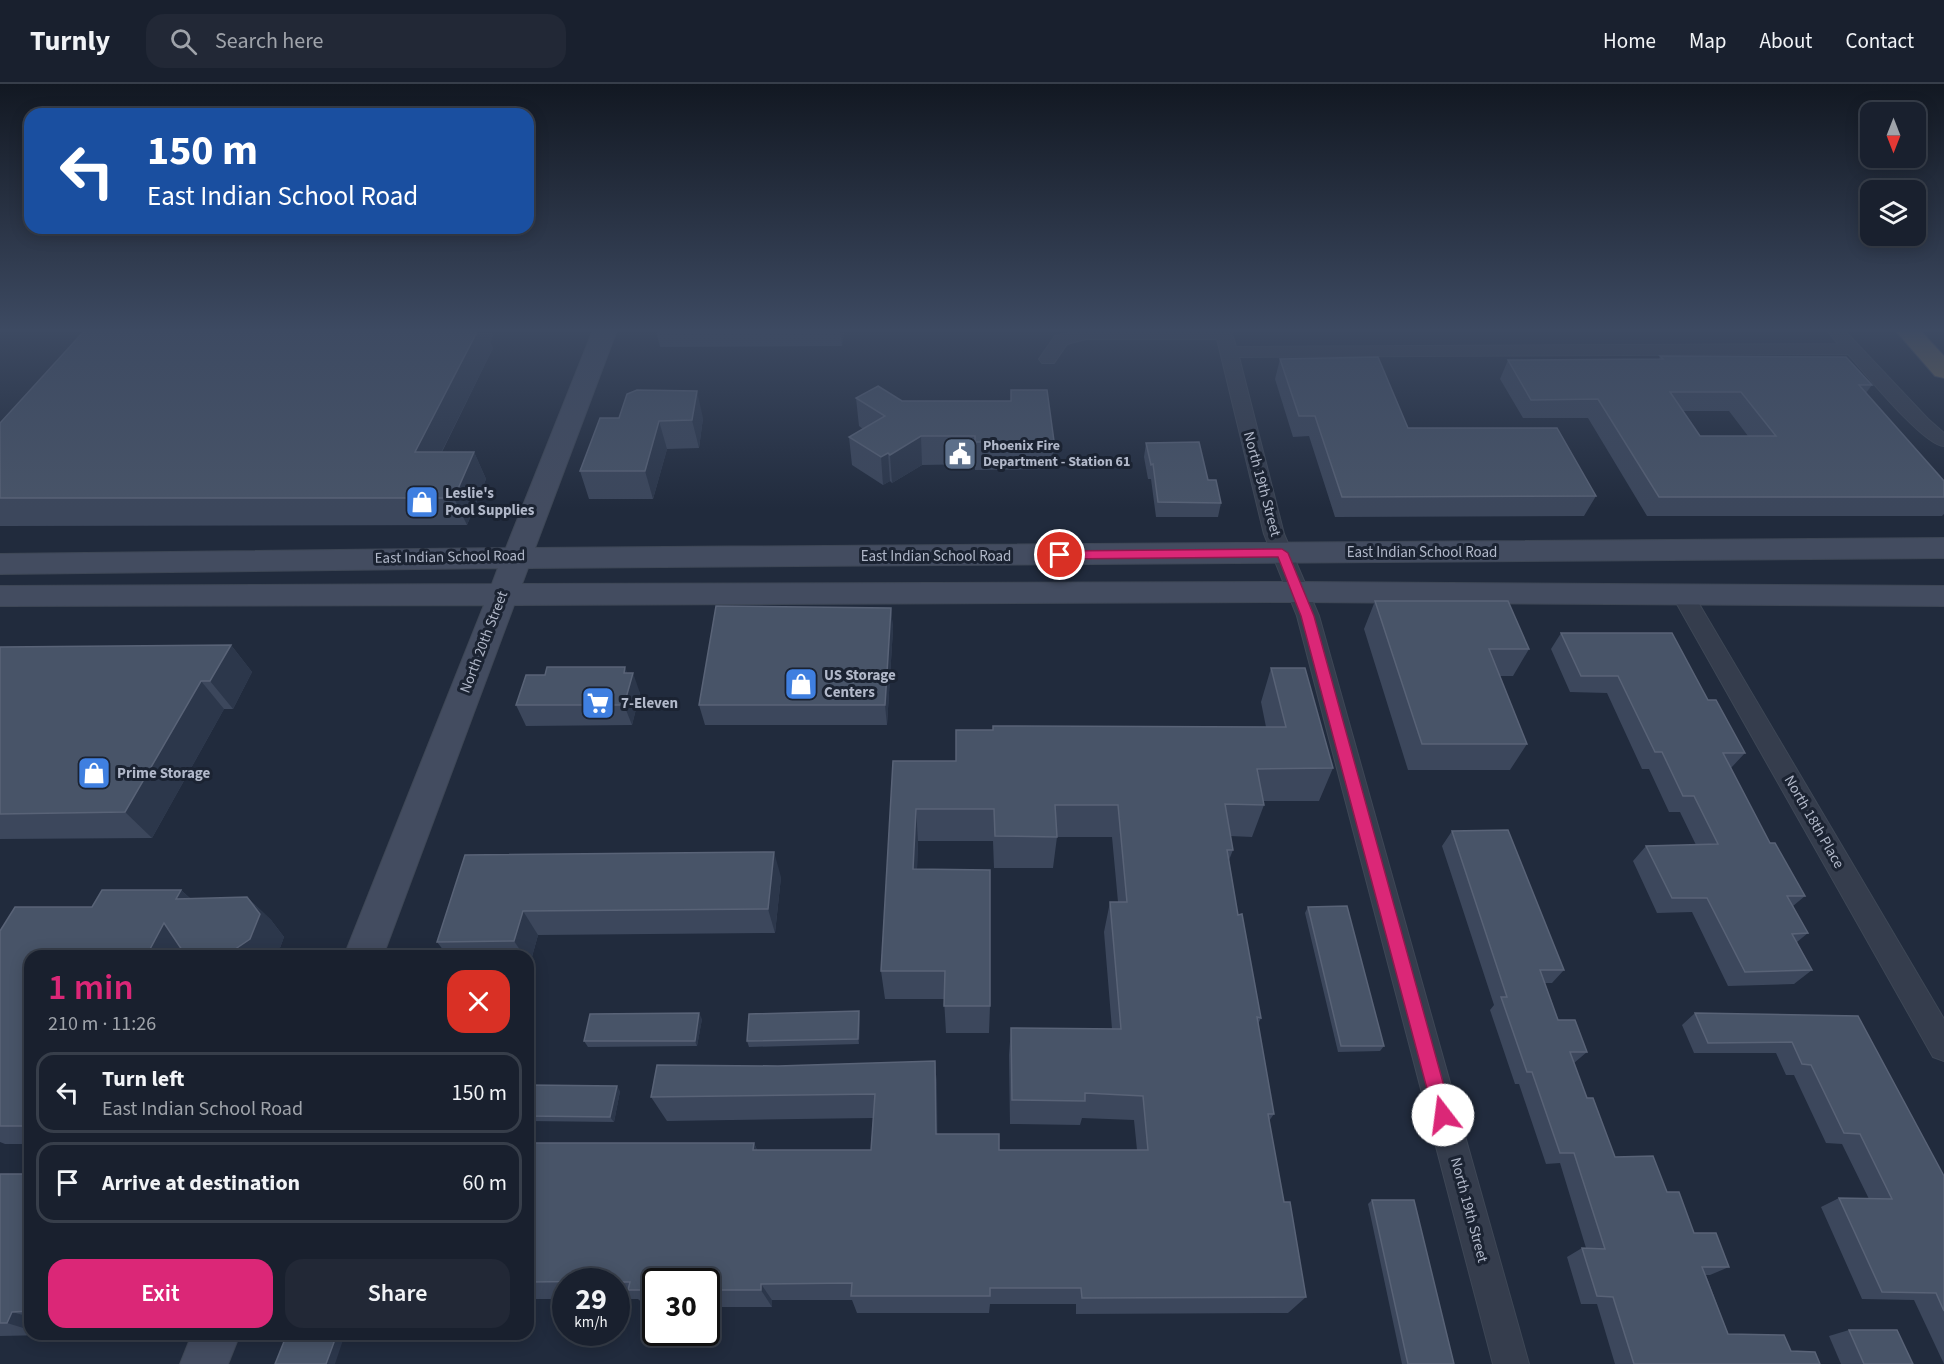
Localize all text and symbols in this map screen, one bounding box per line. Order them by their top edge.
search box [146,14,566,68]
text: Turnly [30,21,110,61]
icon: search [167,25,200,58]
text: Search here [215,25,324,57]
text: Home [1603,26,1656,56]
text: Map [1689,26,1727,56]
text: About [1760,26,1812,56]
text: Contact [1845,26,1914,56]
north arrow [1860,102,1926,168]
map controls [1860,102,1926,246]
text: 150 m [147,121,258,181]
icon: left [48,132,126,210]
text: East Indian School Road [147,177,418,216]
button: layers [1860,180,1926,246]
street label: North 19th Street [1238,429,1286,539]
public building icon: Phoenix Fire Department - Station 61 [942,436,978,472]
place label: Phoenix Fire Department - Station 61 [983,436,1130,472]
place label: Leslie's Pool Supplies [445,483,535,521]
shop icon: Leslie's Pool Supplies [404,484,440,520]
pin [1034,529,1085,580]
icon: arrive [1043,538,1076,571]
street label: East Indian School Road [1347,542,1497,563]
street label: East Indian School Road [374,545,526,569]
street label: East Indian School Road [861,546,1011,567]
street label: North 20th Street [455,588,513,696]
place label: US Storage Centers [824,665,896,703]
shop icon: US Storage Centers [783,666,819,702]
supermarket icon: 7-Eleven [580,685,616,721]
place label: 7-Eleven [621,693,678,714]
shop icon: Prime Storage [76,755,112,791]
place label: Prime Storage [117,763,211,784]
street label: North 18th Place [1779,772,1849,872]
text: 1 min [48,962,134,1013]
button: close [447,970,510,1033]
text: 210 m · 11:26 [48,1010,156,1038]
text: Turn left [102,1063,184,1095]
icon: left [51,1076,84,1109]
text: 150 m [452,1077,507,1109]
position arrow [1411,1083,1475,1147]
text: East Indian School Road [102,1095,303,1123]
street label: North 19th Street [1445,1155,1493,1265]
icon: arrive [51,1166,84,1199]
text: Arrive at destination [102,1167,300,1199]
text: 60 m [462,1167,507,1199]
button: Exit [48,1259,273,1328]
button: Share [285,1259,510,1328]
speed limit sign: 30 [642,1268,720,1346]
text: 29 [575,1278,607,1321]
text: km/h [574,1312,608,1333]

